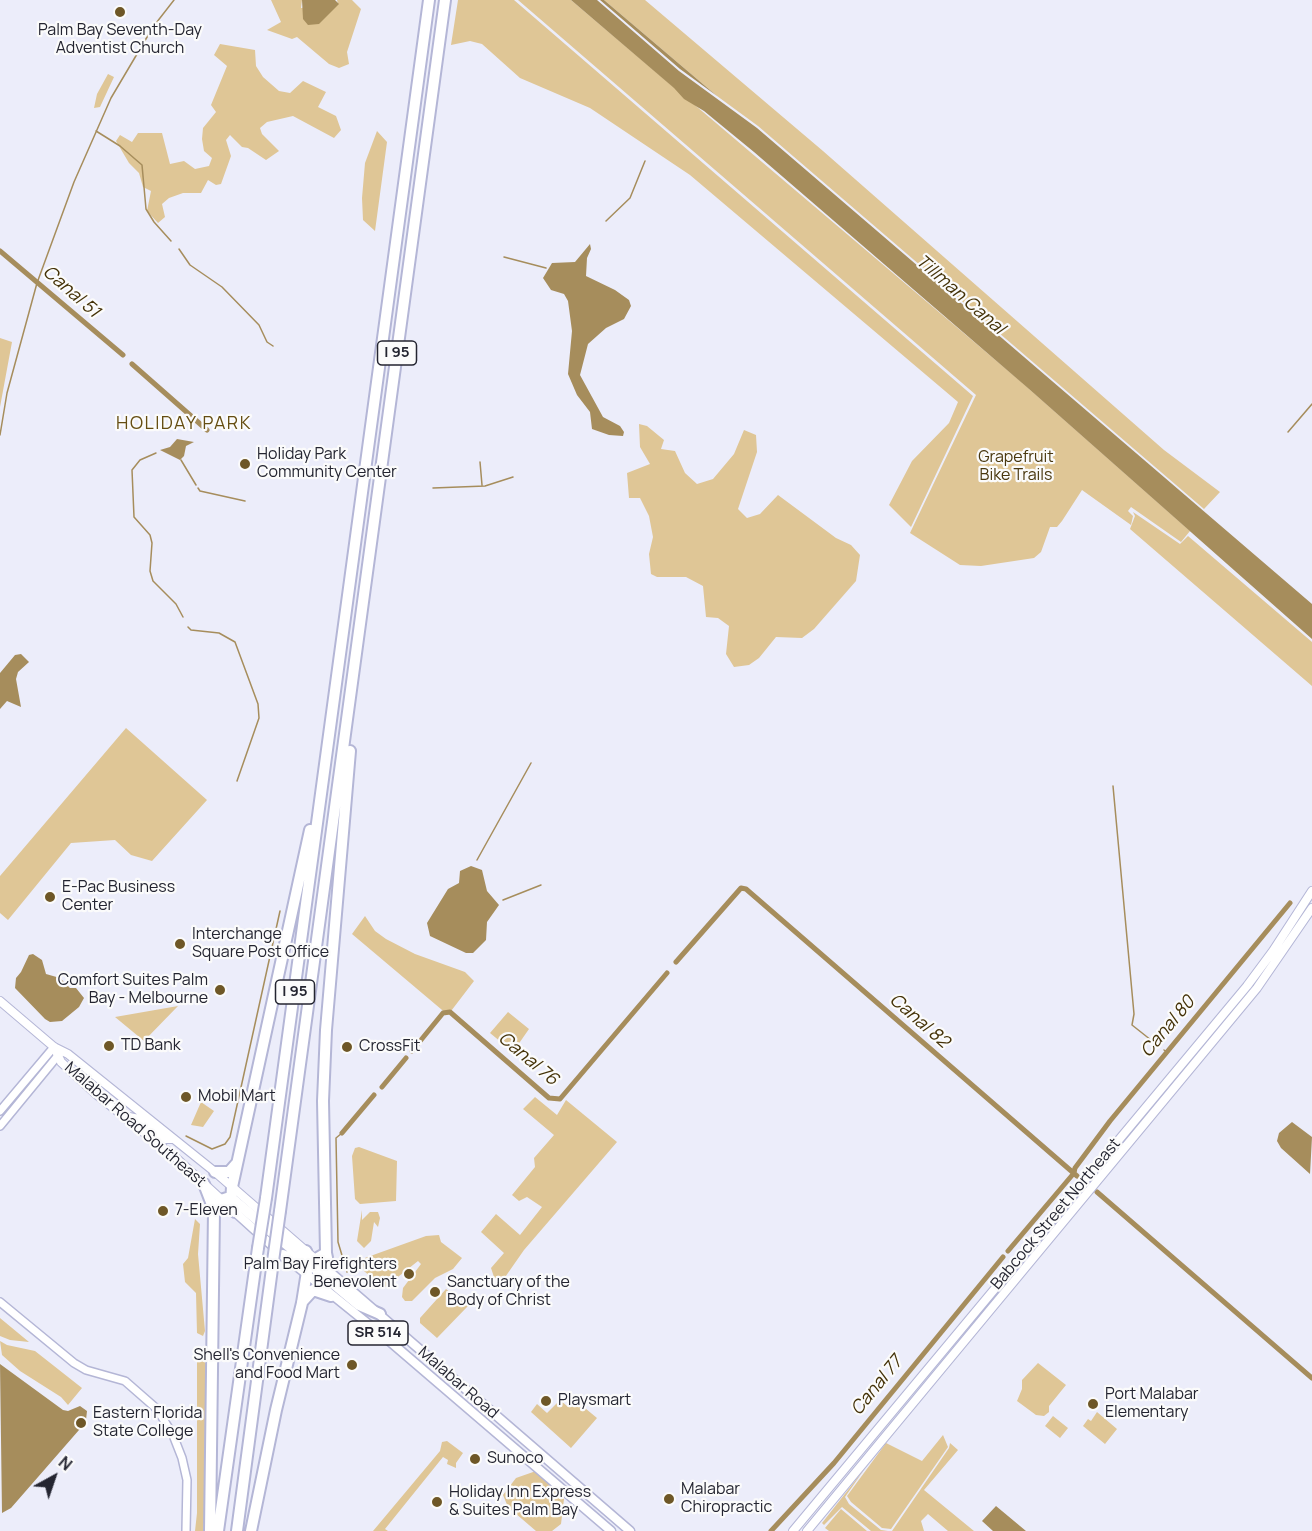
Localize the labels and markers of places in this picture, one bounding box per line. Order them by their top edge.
marker: Palm Bay Seventh-Day Adventist Church [113,5,127,19]
place label: Palm Bay Seventh-Day Adventist Church [38,21,202,59]
place label: Holiday Park Community Center [257,445,397,483]
marker: Holiday Park Community Center [238,457,252,471]
place label: E-Pac Business Center [62,878,175,916]
marker: E-Pac Business Center [43,890,57,904]
place label: Interchange Square Post Office [192,925,329,963]
marker: Interchange Square Post Office [173,937,187,951]
place label: Comfort Suites Palm Bay - Melbourne [58,971,208,1009]
marker: Comfort Suites Palm Bay - Melbourne [213,983,227,997]
place label: TD Bank [121,1036,181,1056]
place label: CrossFit [359,1037,420,1057]
marker: TD Bank [102,1039,116,1053]
marker: CrossFit [340,1040,354,1054]
place label: Mobil Mart [198,1087,276,1107]
marker: Mobil Mart [179,1090,193,1104]
place label: 7-Eleven [175,1201,238,1221]
marker: 7-Eleven [156,1204,170,1218]
place label: Palm Bay Firefighters Benevolent [244,1255,397,1293]
marker: Palm Bay Firefighters Benevolent [402,1267,416,1281]
place label: Sanctuary of the Body of Christ [447,1273,570,1311]
marker: Sanctuary of the Body of Christ [428,1285,442,1299]
place label: Shell's Convenience and Food Mart [193,1346,340,1384]
marker: Shell's Convenience and Food Mart [345,1358,359,1372]
place label: Port Malabar Elementary [1105,1385,1199,1423]
place label: Playsmart [558,1391,631,1411]
marker: Playsmart [539,1394,553,1408]
marker: Port Malabar Elementary [1086,1397,1100,1411]
place label: Eastern Florida State College [93,1404,202,1442]
marker: Eastern Florida State College [74,1416,88,1430]
place label: Sunoco [487,1449,543,1469]
marker: Sunoco [468,1452,482,1466]
place label: Malabar Chiropractic [681,1480,772,1518]
place label: Holiday Inn Express & Suites Palm Bay [449,1483,591,1521]
marker: Malabar Chiropractic [662,1492,676,1506]
marker: Holiday Inn Express & Suites Palm Bay [430,1495,444,1509]

